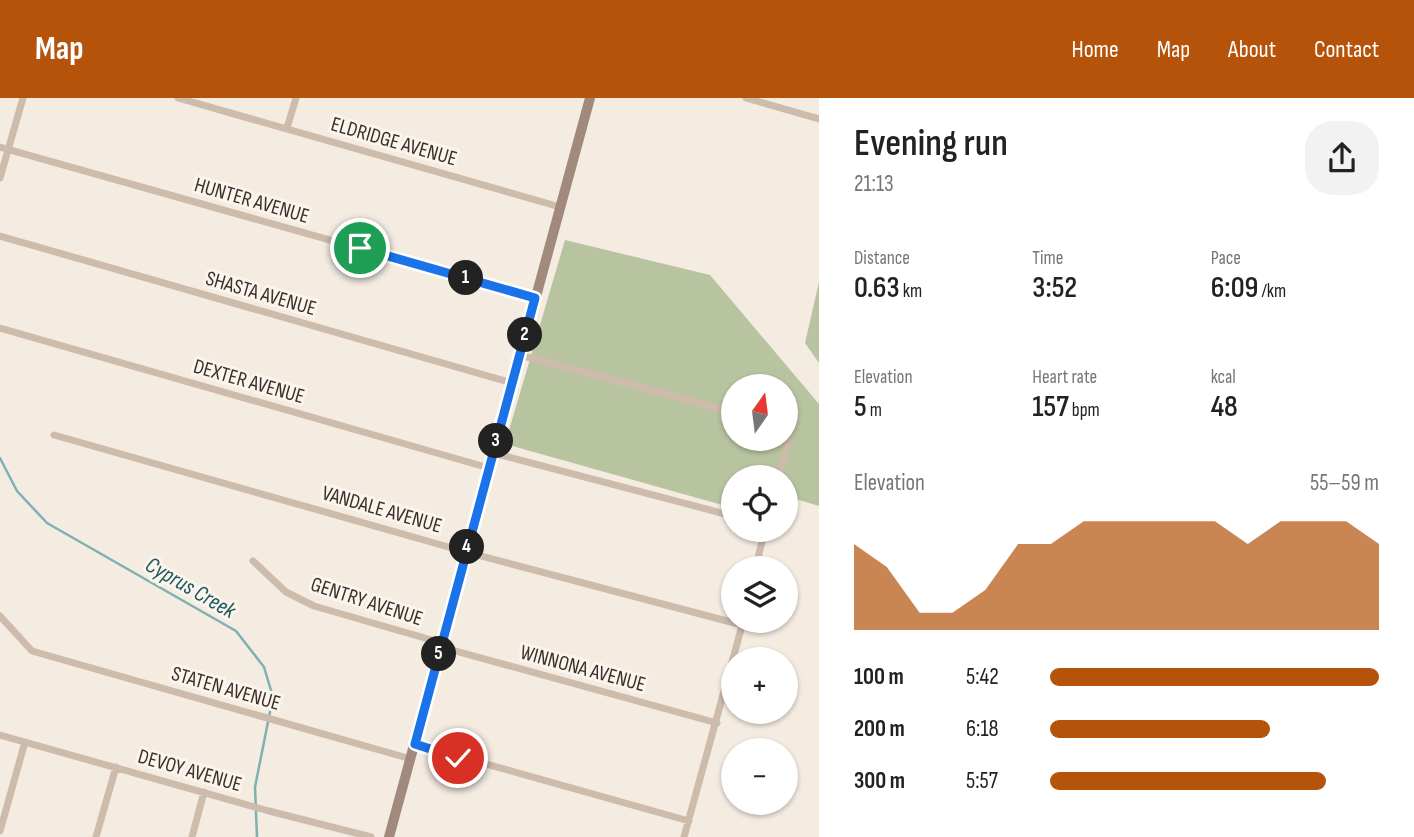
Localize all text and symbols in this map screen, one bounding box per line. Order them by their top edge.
text: Map [35,29,84,69]
text: Home [1071,35,1119,64]
text: Map [1157,35,1190,64]
text: About [1228,35,1276,64]
text: Contact [1314,35,1379,64]
street label: ELDRIDGE AVENUE [328,112,460,171]
text: Evening run [854,121,1008,166]
button: share [1305,121,1379,195]
text: 21:13 [854,170,894,198]
street label: HUNTER AVENUE [192,172,312,229]
pin [330,218,390,278]
icon: arrive [341,229,379,267]
text: Distance [854,247,910,270]
text: Time [1032,247,1063,270]
text: Pace [1211,247,1241,270]
pin: 1 [448,260,484,296]
street label: SHASTA AVENUE [203,266,319,321]
text: 1 [462,266,469,289]
text: 0.63 [854,270,900,306]
text: 3:52 [1032,270,1077,306]
text: 6:09 [1211,270,1258,306]
text: km [900,280,922,303]
text: /km [1258,280,1286,303]
pin: 2 [508,317,542,352]
text: 2 [520,323,529,346]
street label: DEXTER AVENUE [190,354,307,409]
text: Elevation [854,366,913,389]
text: Heart rate [1032,366,1097,389]
text: kcal [1211,366,1236,389]
north arrow [721,374,798,452]
map controls [721,374,798,815]
text: 5 [854,389,867,425]
text: 157 [1032,389,1069,425]
text: 48 [1211,389,1238,425]
text: m [867,399,882,422]
text: bpm [1069,399,1100,422]
pin: 3 [478,424,514,458]
text: 3 [491,429,500,452]
button: locate [721,465,798,542]
text: Elevation [854,469,925,497]
text: 55–59 m [1310,469,1379,497]
street label: VANDALE AVENUE [319,480,445,539]
pin: 4 [449,530,484,564]
text: 4 [462,535,471,558]
water label: Cyprus Creek [140,551,242,626]
button: layers [721,556,798,633]
street label: GENTRY AVENUE [308,572,426,631]
pin: 5 [422,636,457,672]
street label: WINNONA AVENUE [517,640,648,697]
text: 5 [434,642,443,665]
button: + [721,647,798,724]
street label: STATEN AVENUE [169,661,283,716]
text: 100 m [854,663,904,691]
text: 5:42 [966,663,999,691]
text: 200 m [854,715,905,743]
text: 6:18 [966,715,999,743]
pin [428,728,488,788]
button: − [721,738,798,815]
icon: check [439,739,477,777]
street label: DEVOY AVENUE [135,744,245,797]
text: 300 m [854,767,905,795]
text: 5:57 [966,767,998,795]

